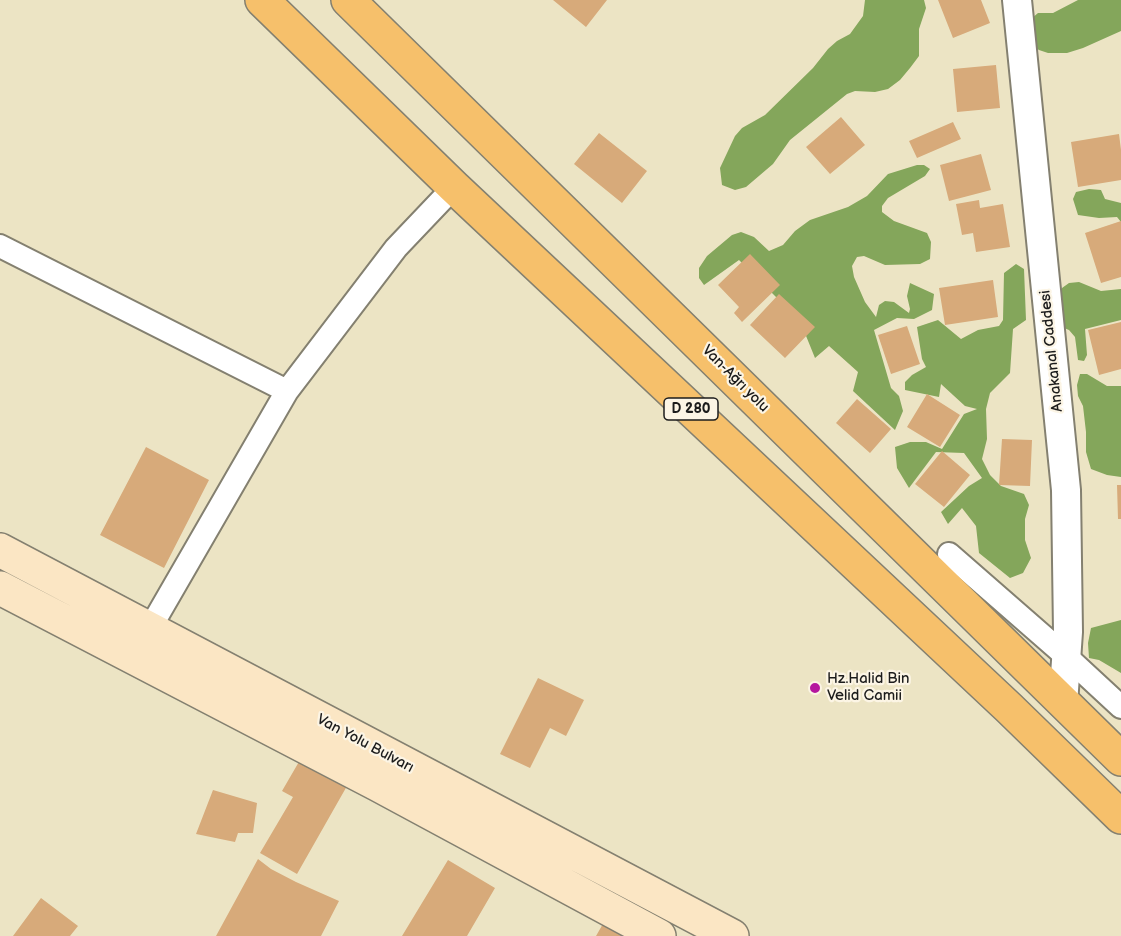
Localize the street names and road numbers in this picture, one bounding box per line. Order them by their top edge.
street label: Anakanal Caddesi [1037,289,1067,413]
street label: Van-Ağrı yolu [698,342,772,416]
road number: D 280 [664,398,718,420]
street label: Van Yolu Bulvarı [313,711,417,777]

